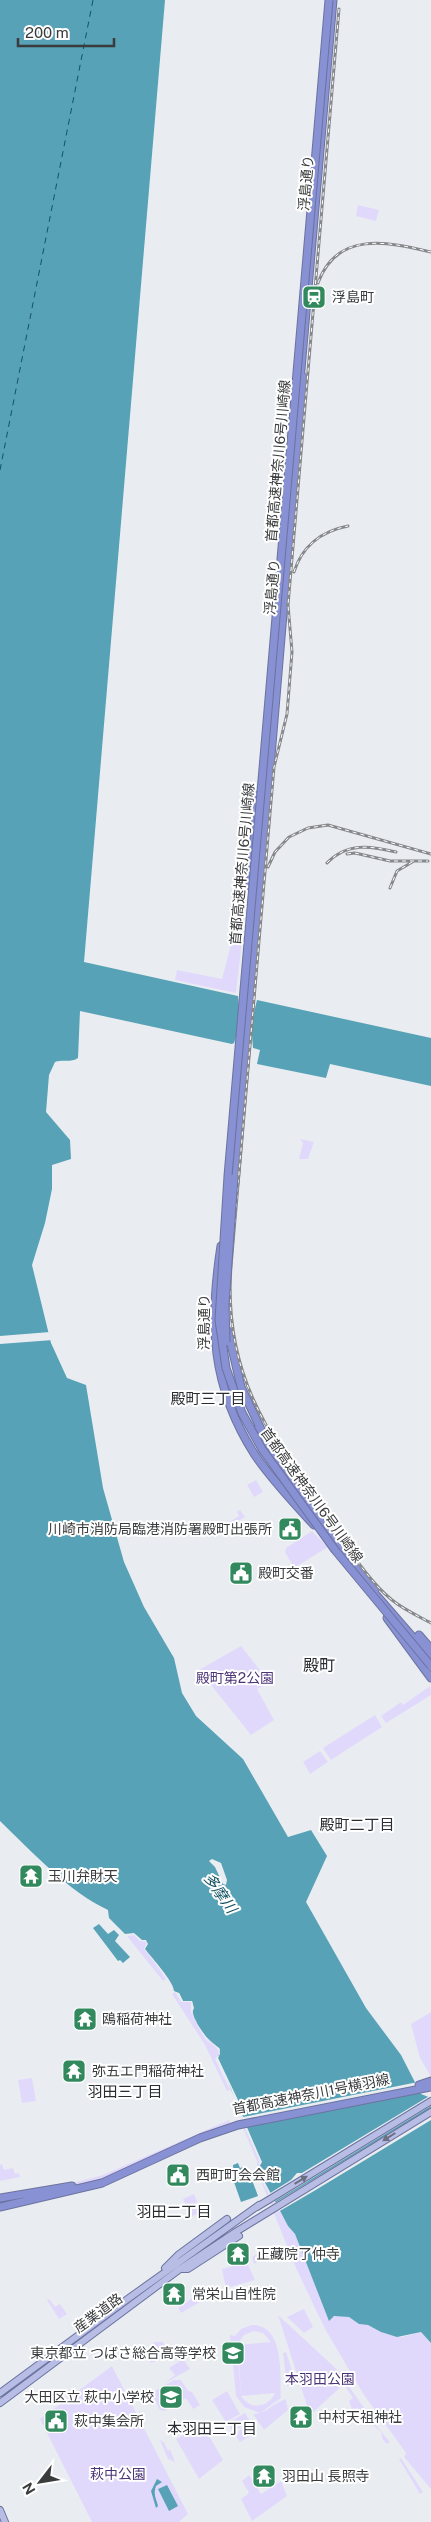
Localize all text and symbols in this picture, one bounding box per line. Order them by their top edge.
scale bar [18,15,114,47]
text: 200 m [25,24,69,41]
street label: 浮島通り [296,154,316,212]
station icon: 浮島町 [301,284,327,310]
place label: 浮島町 [332,289,374,305]
street label: 首都高速神奈川6号川崎線 [263,379,293,543]
street label: 浮島通り [262,558,282,616]
street label: 首都高速神奈川6号川崎線 [227,782,257,946]
street label: 浮島通り [196,1294,212,1350]
district label: 殿町三丁目 [170,1390,246,1407]
street label: 首都高速神奈川6号川崎線 [258,1424,366,1566]
public building icon: 川崎市消防局臨港消防署殿町出張所 [277,1516,303,1542]
place label: 川崎市消防局臨港消防署殿町出張所 [48,1521,272,1537]
public building icon: 殿町交番 [228,1560,254,1586]
place label: 殿町交番 [258,1565,314,1581]
district label: 殿町 [303,1656,335,1675]
park label: 殿町第2公園 [196,1670,274,1686]
district label: 殿町二丁目 [319,1816,395,1833]
temple icon: 玉川弁財天 [18,1863,44,1889]
place label: 玉川弁財天 [48,1868,118,1884]
water label: 多摩川 [201,1869,241,1918]
temple icon: 鴎稲荷神社 [72,2006,98,2032]
place label: 鴎稲荷神社 [102,2011,172,2027]
temple icon: 弥五エ門稲荷神社 [61,2058,87,2084]
place label: 弥五エ門稲荷神社 [92,2063,204,2079]
street label: 首都高速神奈川1号横羽線 [231,2071,391,2117]
district label: 羽田三丁目 [87,2083,163,2100]
one-way arrow [383,2133,396,2142]
public building icon: 西町町会会館 [165,2162,191,2188]
place label: 西町町会会館 [196,2167,280,2183]
one-way arrow [295,2175,308,2185]
district label: 羽田二丁目 [136,2203,212,2220]
temple icon: 正藏院了仲寺 [225,2241,251,2267]
place label: 正藏院了仲寺 [256,2246,340,2262]
temple icon: 常栄山自性院 [161,2281,187,2307]
place label: 常栄山自性院 [192,2286,276,2302]
street label: 産業道路 [71,2290,125,2336]
school or university icon: 東京都立 つばさ総合高等学校 [220,2340,246,2366]
place label: 東京都立 つばさ総合高等学校 [31,2345,216,2361]
park label: 本羽田公園 [285,2371,355,2387]
school or university icon: 大田区立 萩中小学校 [158,2384,184,2410]
place label: 大田区立 萩中小学校 [25,2389,154,2405]
temple icon: 中村天祖神社 [288,2404,314,2430]
public building icon: 萩中集会所 [43,2408,69,2434]
place label: 中村天祖神社 [318,2409,402,2425]
place label: 萩中集会所 [74,2413,144,2429]
district label: 本羽田三丁目 [167,2420,257,2437]
north arrow [15,2457,65,2507]
temple icon: 羽田山 長照寺 [251,2463,277,2489]
park label: 萩中公園 [90,2466,146,2482]
place label: 羽田山 長照寺 [282,2468,369,2484]
text: N [19,2480,39,2498]

